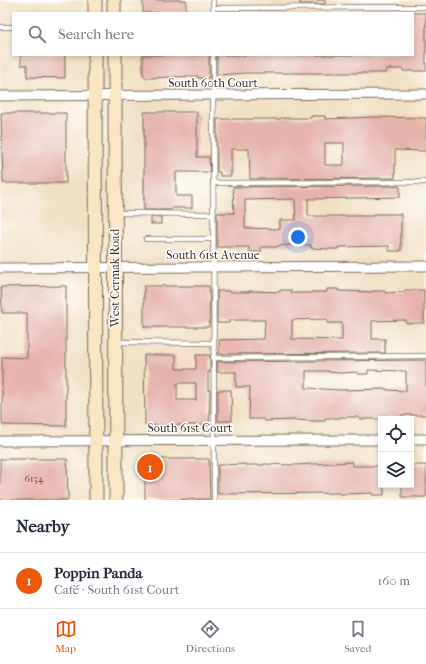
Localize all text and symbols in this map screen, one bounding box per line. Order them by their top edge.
search box [12,12,414,56]
icon: search [26,23,48,45]
text: Search here [58,25,134,43]
street label: South 60th Court [168,76,258,90]
your location [288,227,308,247]
street label: West Cermak Road [108,228,122,328]
street label: South 61st Avenue [166,248,260,262]
map controls [378,416,414,488]
button: locate [378,416,414,452]
street label: South 61st Court [148,421,233,435]
pin: 1 [137,452,163,482]
button: layers [378,452,414,488]
house number: 6134 [25,473,45,485]
text: Nearby [16,516,70,536]
text: Poppin Panda [54,564,142,582]
text: 1 [27,573,31,588]
text: 160 m [378,573,410,588]
text: Café · South 61st Court [54,582,179,597]
tab: Map [55,618,77,655]
tab: Directions [186,618,235,655]
tab: Saved [344,618,371,655]

